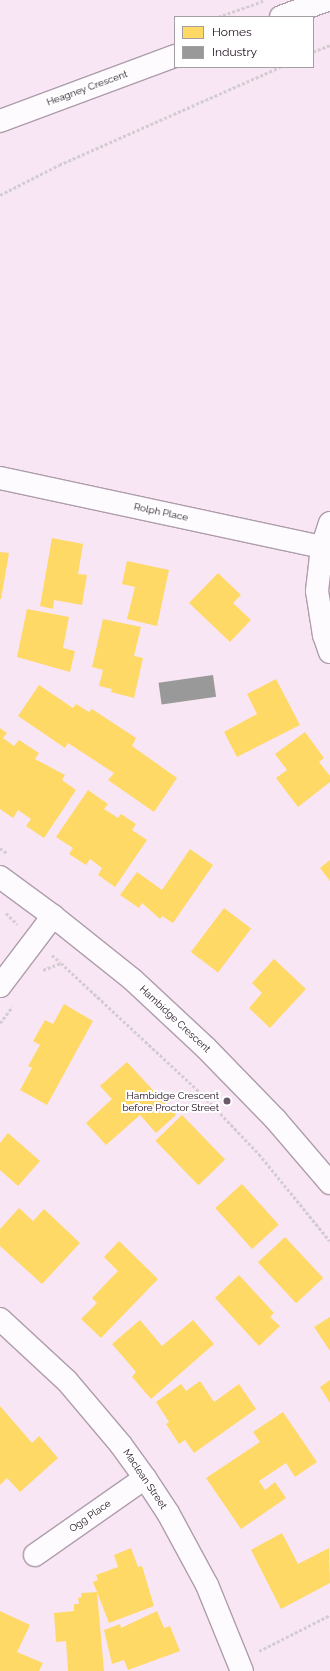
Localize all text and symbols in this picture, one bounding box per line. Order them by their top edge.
legend [174,16,314,68]
text: Homes [212,25,252,39]
text: Industry [212,45,257,59]
street label: Heagney Crescent [45,68,129,108]
street label: Rolph Place [133,500,189,524]
street label: Hambidge Crescent [137,983,213,1055]
place label: Hambidge Crescent before Proctor Street [122,1089,219,1112]
marker: Hambidge Crescent before Proctor Street [222,1096,232,1106]
street label: Maclean Street [121,1447,169,1511]
street label: Ogg Place [67,1497,113,1535]

